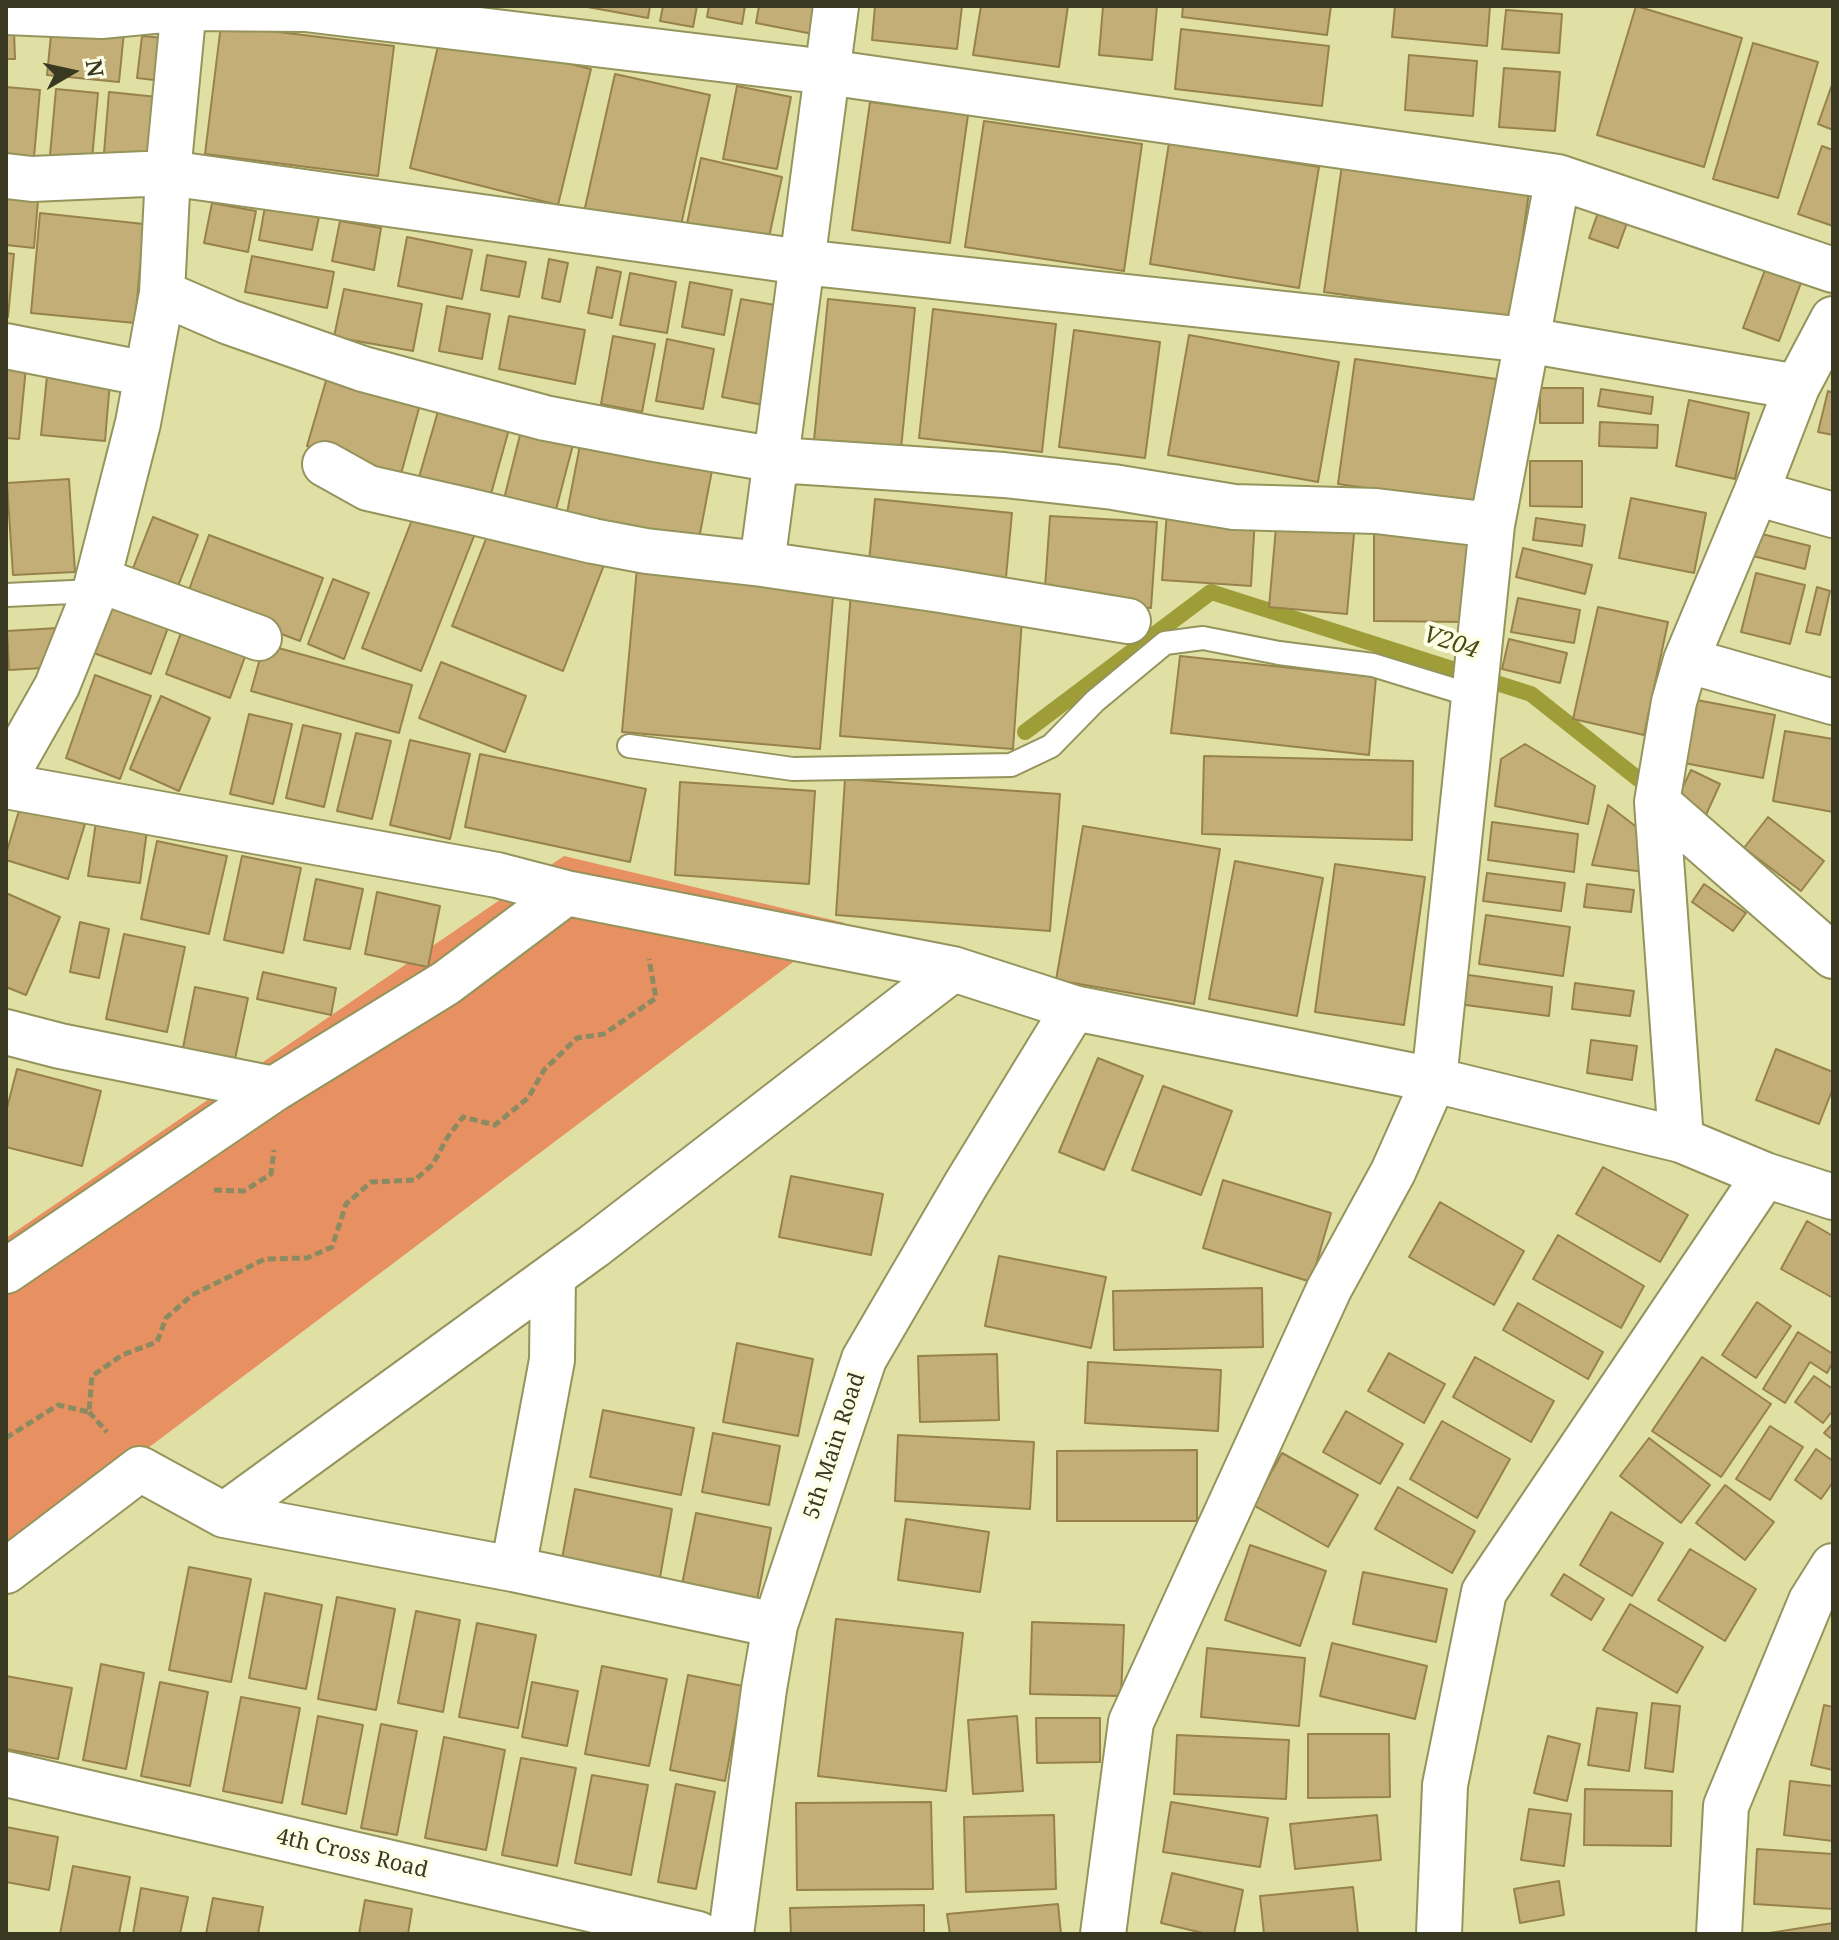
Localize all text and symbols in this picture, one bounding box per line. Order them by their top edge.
north arrow [32,32,112,112]
text: N [80,57,112,79]
water label: V204 [1420,621,1482,665]
street label: 5th Main Road [799,1369,871,1523]
street label: 4th Cross Road [274,1824,430,1884]

